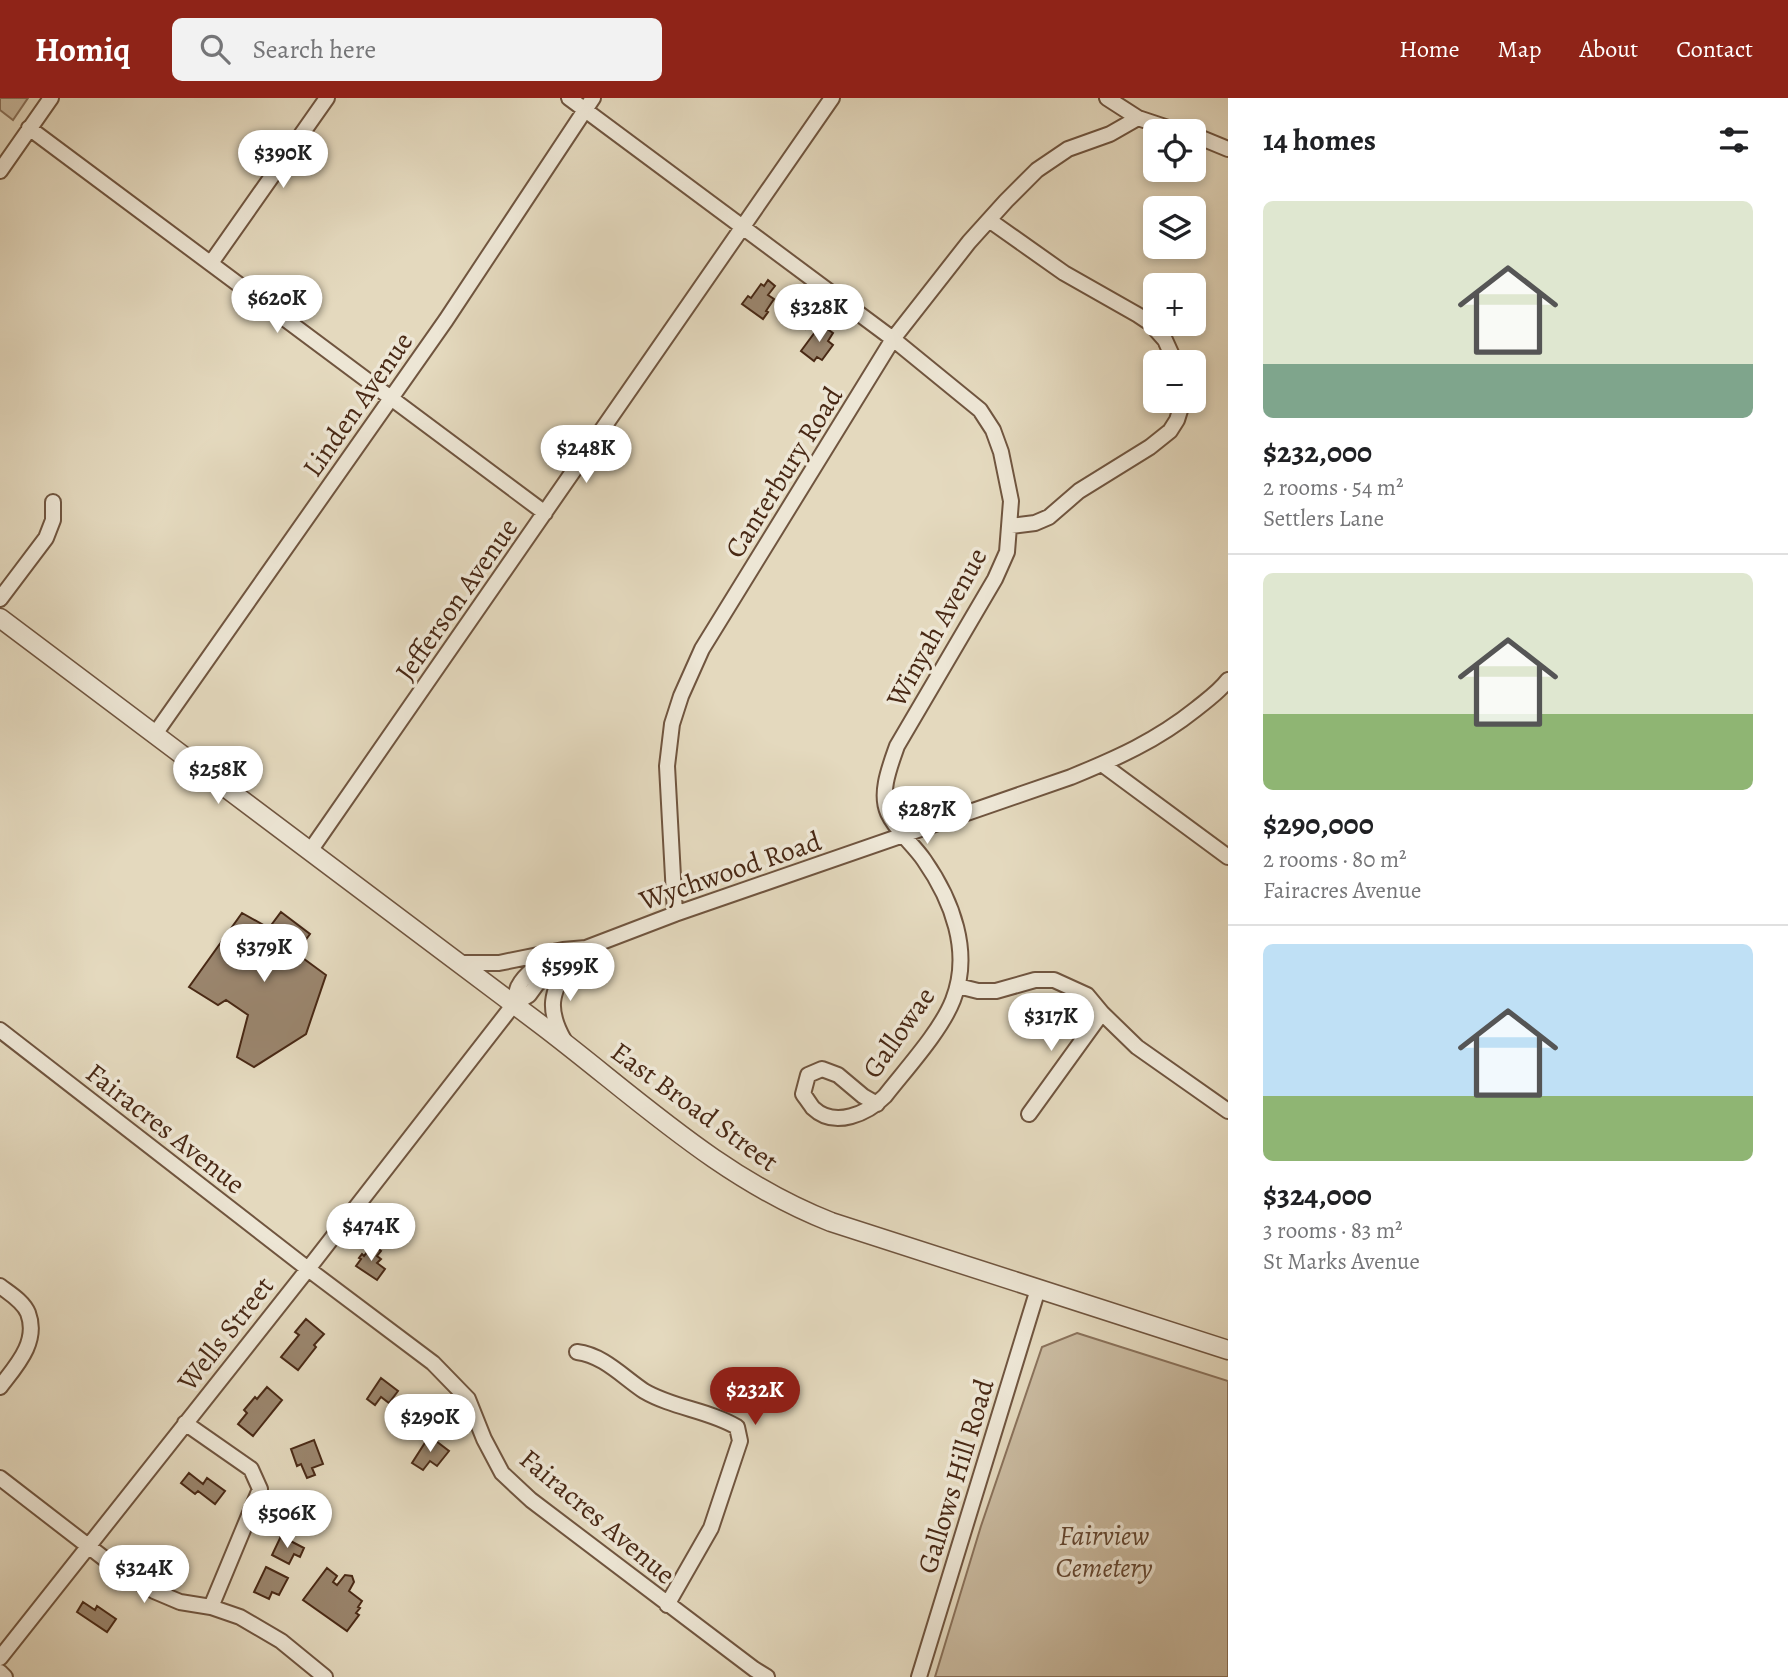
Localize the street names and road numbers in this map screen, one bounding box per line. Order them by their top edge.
street label: Linden Avenue [294,324,422,485]
street label: Canterbury Road [716,379,852,565]
street label: Jefferson Avenue [387,511,527,688]
street label: Winyah Avenue [877,541,996,715]
street label: Wychwood Road [633,822,827,920]
street label: Gallowae [854,979,944,1086]
street label: East Broad Street [603,1033,786,1180]
street label: Fairacres Avenue [78,1055,253,1203]
street label: Wells Street [168,1268,283,1400]
street label: Gallows Hill Road [908,1374,1004,1578]
street label: Fairacres Avenue [511,1440,683,1593]

